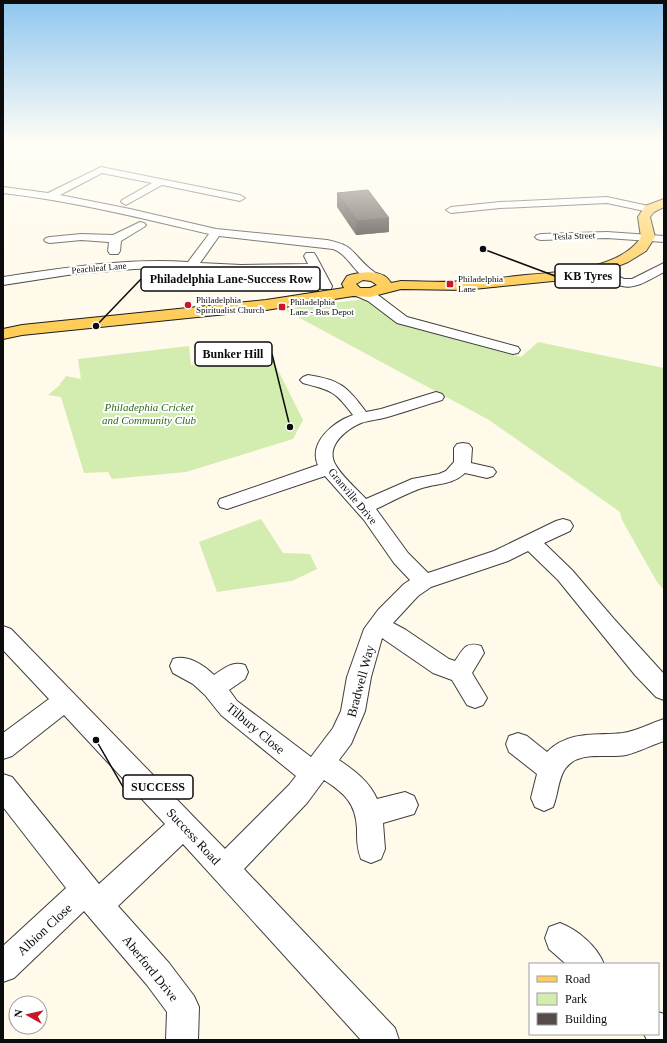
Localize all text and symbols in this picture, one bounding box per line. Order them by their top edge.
street label: Tesla Street [553,230,596,242]
street label: Peachleaf Lane [71,261,127,275]
callout: KB Tyres [555,264,620,288]
callout: Philadelphia Lane-Success Row [141,267,320,291]
text: KB Tyres [564,269,612,283]
text: Philadelphia Lane-Success Row [150,272,313,286]
place label: Philadelphia Lane [458,274,503,294]
marker: Philadelphia Lane [445,279,455,289]
place label: Philadelphia Spiritualist Church [196,295,265,315]
place label: Philadelphia Lane - Bus Depot [290,297,354,317]
marker: Philadelphia Spiritualist Church [183,300,193,310]
marker: Philadelphia Lane - Bus Depot [277,302,287,312]
callout: Bunker Hill [195,342,272,366]
text: Bunker Hill [203,347,264,361]
park label: Philadephia Cricket and Community Club [102,401,197,426]
street label: Granville Drive [326,466,380,527]
street label: Bradwell Way [344,643,377,719]
street label: Tilbury Close [224,700,288,757]
callout: SUCCESS [123,775,193,799]
text: SUCCESS [131,780,185,794]
street label: Success Road [164,805,224,868]
street label: Albion Close [14,900,75,958]
street label: Aberford Drive [119,932,182,1004]
legend [529,963,659,1035]
text: Road [565,972,590,986]
text: Park [565,992,587,1006]
north arrow [8,995,48,1035]
text: N [12,1009,25,1018]
text: Building [565,1012,607,1026]

